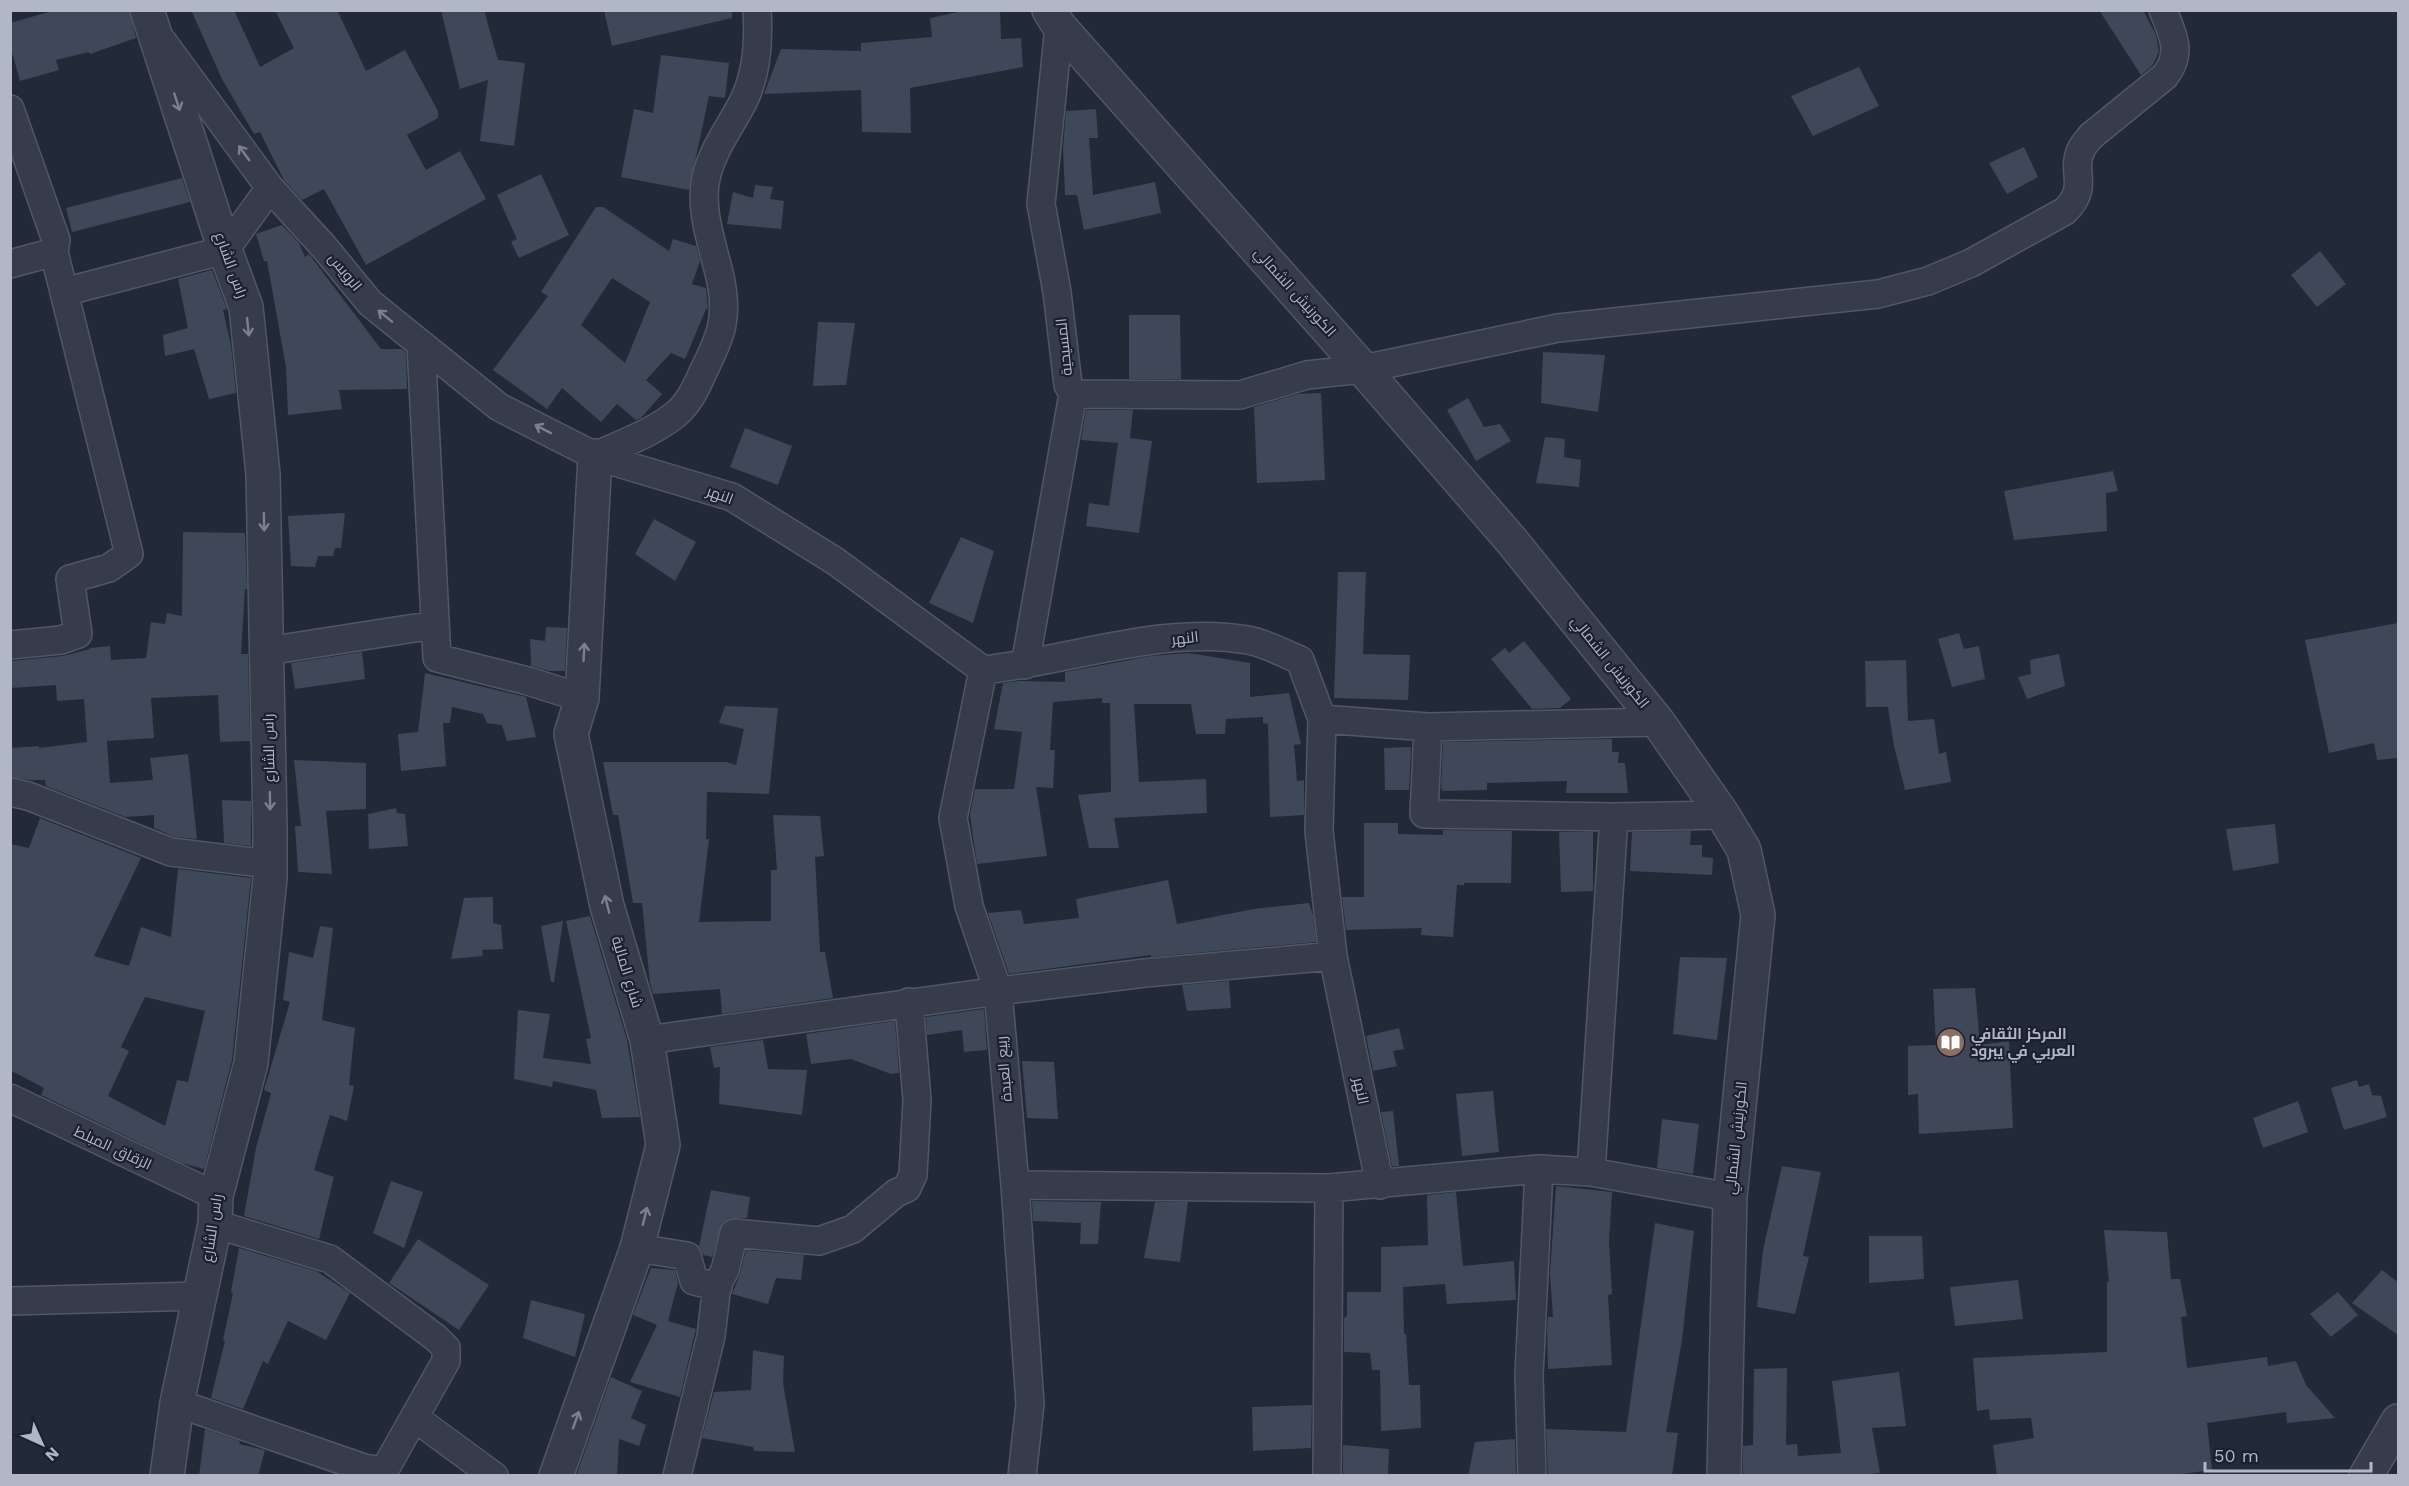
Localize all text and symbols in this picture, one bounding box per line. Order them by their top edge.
one-way arrow [172,92,183,111]
one-way arrow [238,145,251,161]
street label: راس الشارع [209,230,251,301]
street label: الكورنيش الشمالي [1248,244,1340,342]
street label: الرويس [324,249,366,295]
one-way arrow [377,309,393,322]
one-way arrow [243,317,254,337]
street label: المسيحية [1052,317,1076,377]
one-way arrow [534,423,552,435]
street label: النهر [703,482,736,509]
one-way arrow [258,511,270,531]
street label: الكورنيش الشمالي [1565,612,1653,714]
street label: النهر [1170,628,1199,649]
one-way arrow [578,642,589,662]
street label: راس الشارع [259,713,281,783]
one-way arrow [264,790,275,810]
one-way arrow [600,895,612,914]
street label: شارع المالية [606,934,646,1011]
place label: المركز الثقافي العربي في يبرود [1971,1025,2076,1063]
library icon: المركز الثقافي العربي في يبرود [1934,1027,1966,1059]
street label: ربيع العبدة [992,1035,1018,1103]
street label: النهر [1348,1075,1373,1106]
street label: الكورنيش الشمالي [1721,1080,1754,1196]
street label: الزقاق المبلط [71,1122,155,1175]
street label: راس الشارع [198,1193,228,1264]
one-way arrow [640,1207,652,1226]
one-way arrow [571,1412,582,1430]
north arrow [12,1414,72,1474]
scale bar [2205,1435,2372,1473]
text: N [41,1443,63,1465]
text: 50 m [2214,1445,2259,1466]

